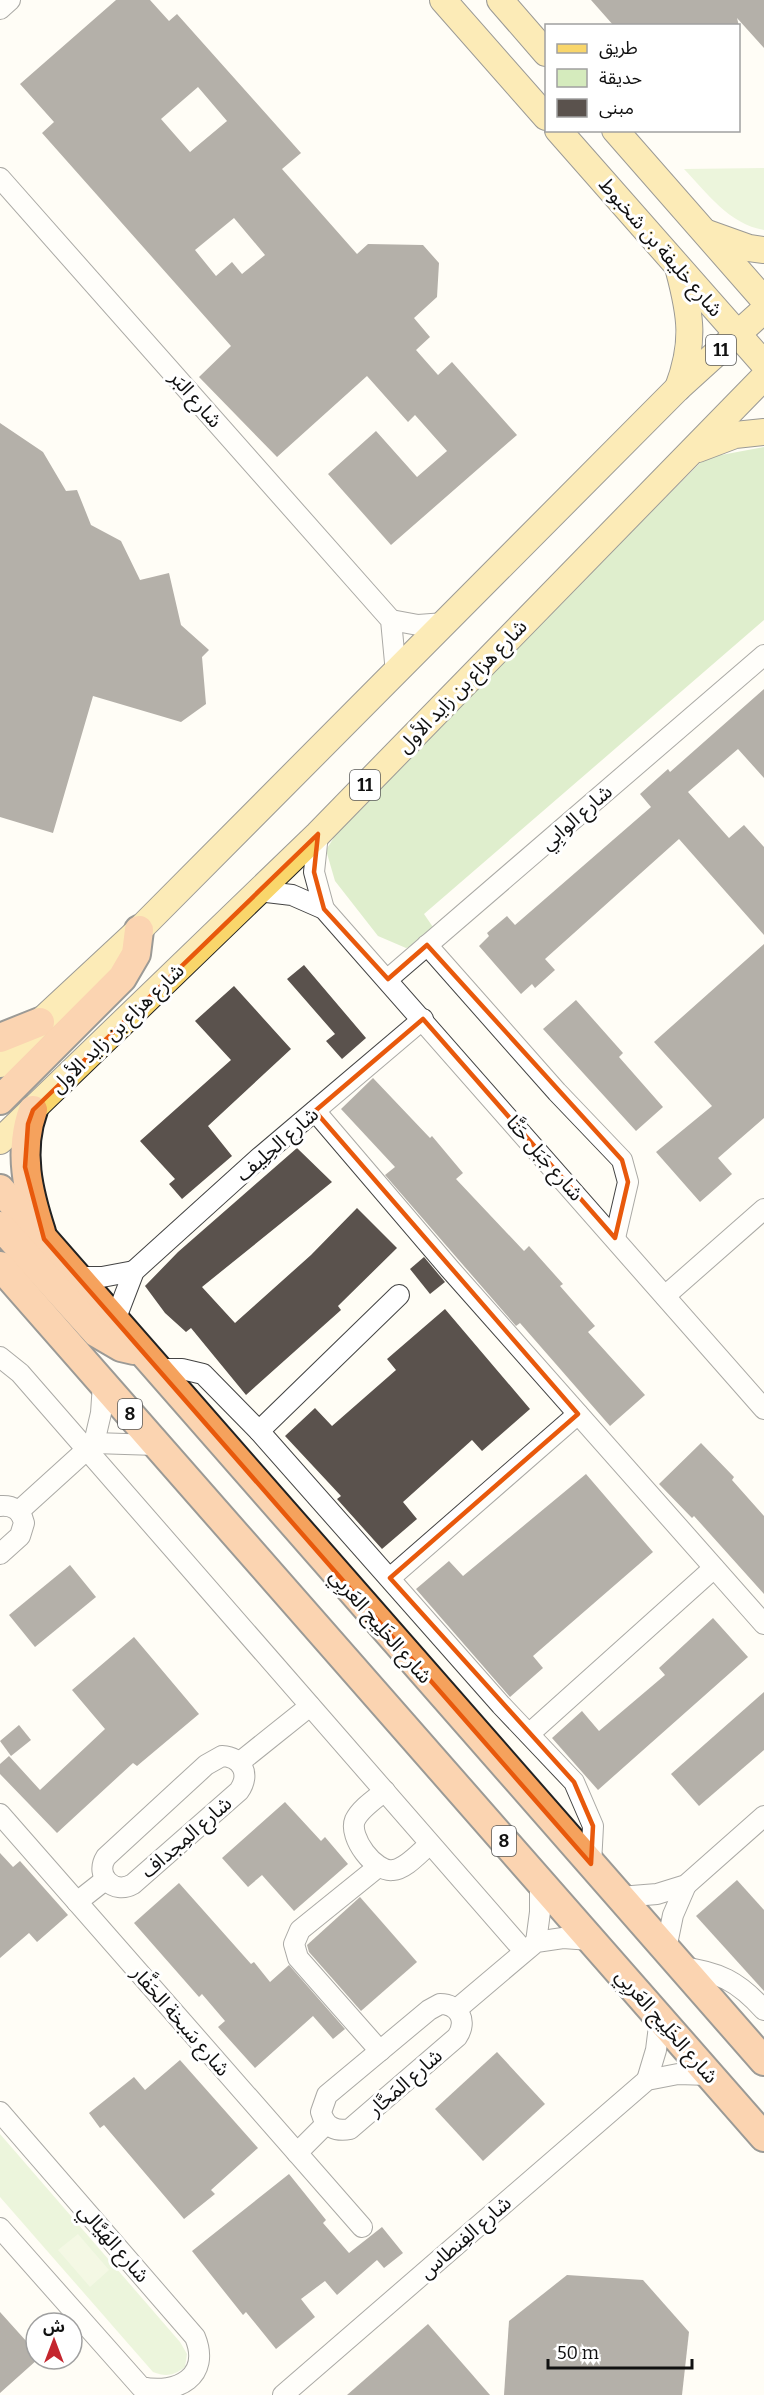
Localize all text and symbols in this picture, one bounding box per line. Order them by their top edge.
legend [545,24,740,132]
text: طريق [599,37,638,59]
text: حديقة [599,67,642,89]
text: مبنى [599,97,634,119]
street label: شارع خليفة بن شخبوط [592,173,728,323]
road number: 11 [706,335,736,365]
street label: شارع البَر [162,365,227,434]
street label: شارع هزاع بن زايد الأول [392,614,534,760]
road number: 11 [350,770,380,800]
street label: شارع الوابِي [535,779,619,857]
street label: شارع هزاع بن زايد الأول [45,958,191,1100]
street label: شارع الحِلِيف [231,1102,325,1188]
street label: شارع جَبَل حَتَّا [499,1110,589,1208]
road number: 8 [118,1399,142,1429]
street label: شارع الخَلِيج العَربِي [322,1564,437,1691]
street label: شارع المِجداف [136,1791,238,1885]
road number: 8 [492,1826,516,1856]
street label: شارع سَبخة الحَفَّار [124,1958,238,2083]
street label: شارع الخَلِيج العَربِي [608,1964,723,2091]
street label: شارع المَحَّار [362,2043,449,2124]
street label: شارع الفِنطاس [414,2191,518,2286]
street label: شارع الهَيَّالي [71,2199,155,2290]
north arrow [24,2311,84,2371]
text: ش [43,2317,65,2336]
scale bar [548,2332,692,2370]
text: 50 m [557,2342,599,2364]

